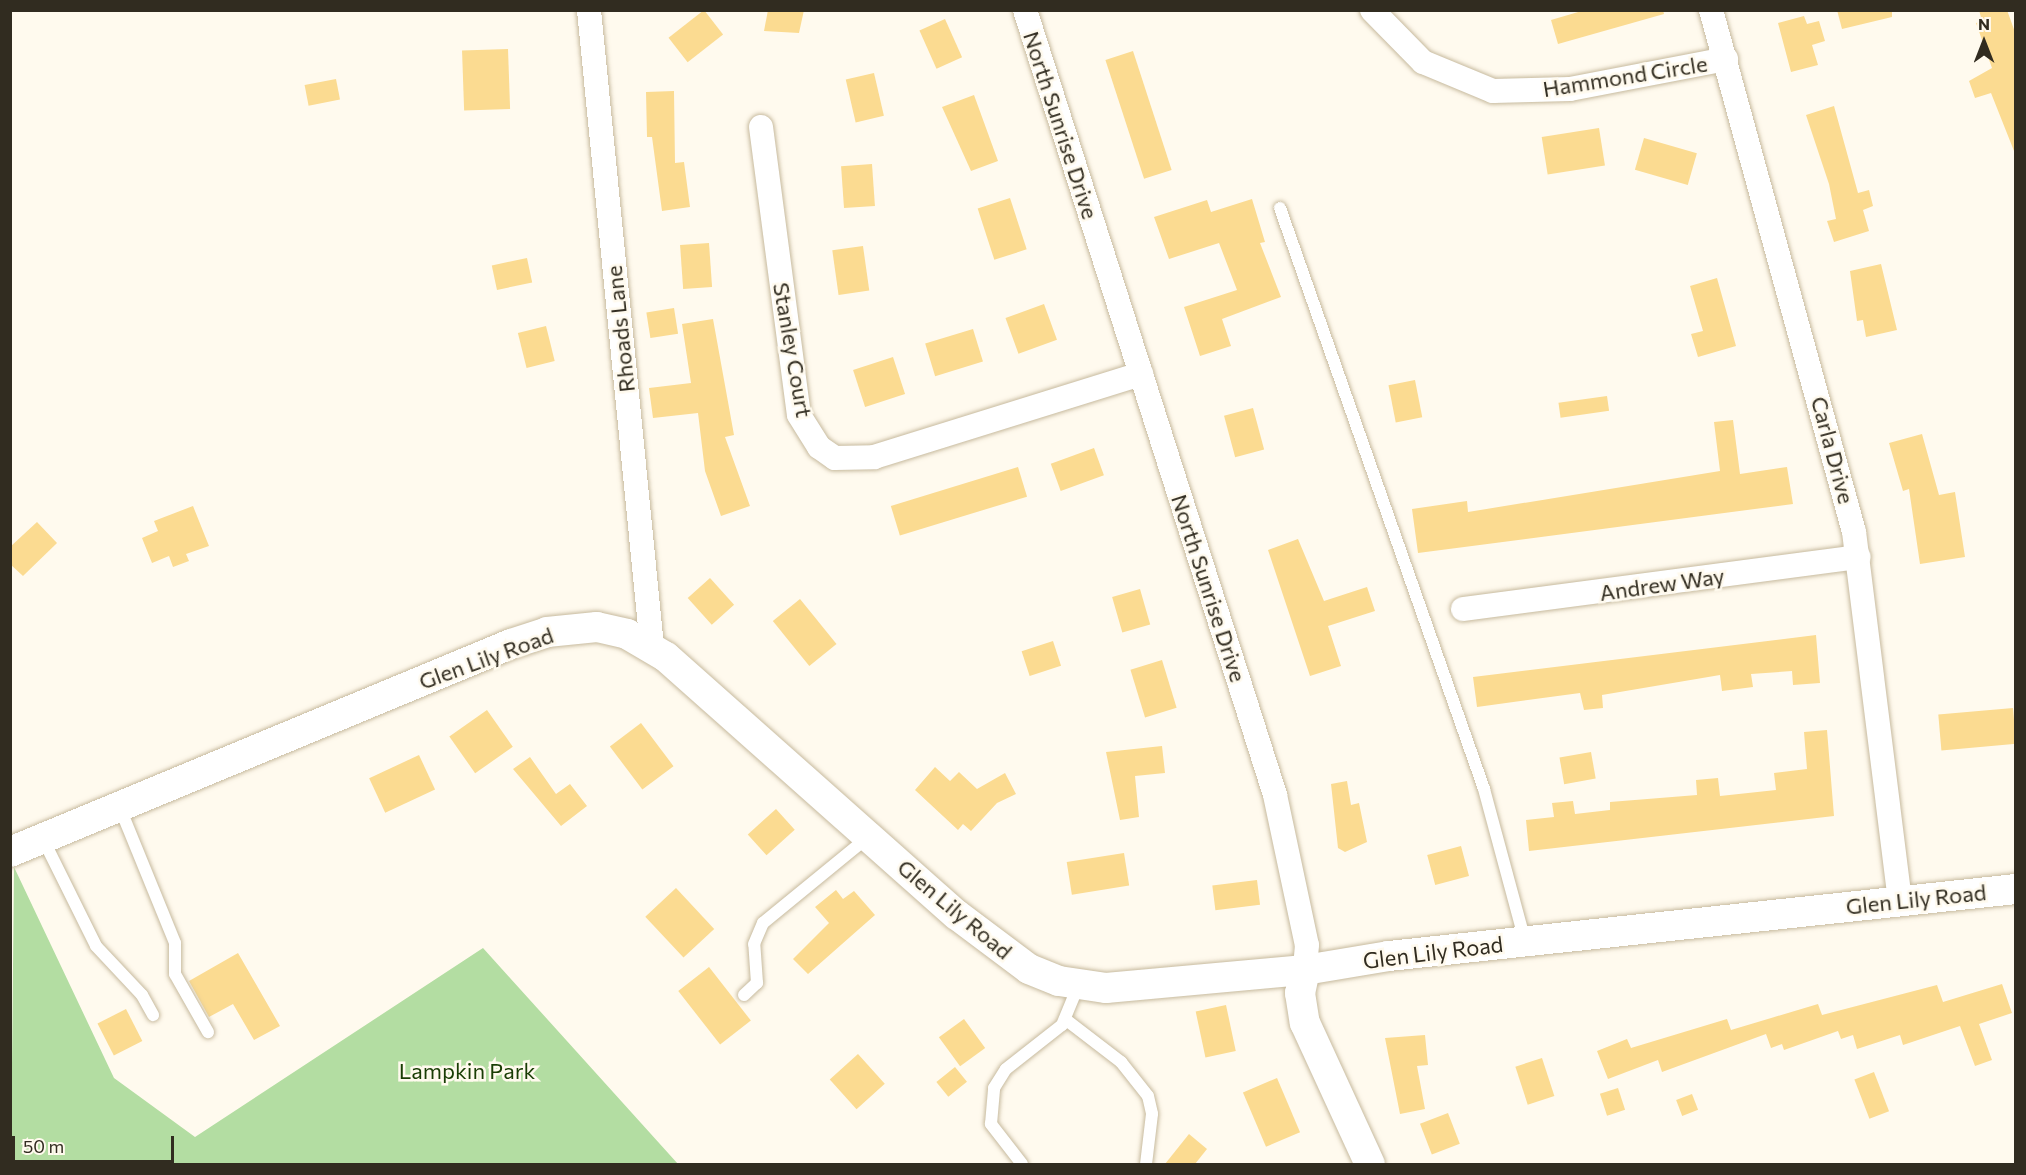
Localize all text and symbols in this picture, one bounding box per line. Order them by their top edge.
north arrow [1954,12,2014,72]
text: N [1978,14,1990,33]
street label: North Sunrise Drive [1018,28,1104,222]
street label: Hammond Circle [1541,50,1709,102]
street label: Rhoads Lane [600,264,640,394]
street label: Stanley Court [768,280,818,420]
street label: Carla Drive [1806,394,1860,506]
street label: North Sunrise Drive [1166,491,1252,685]
street label: Andrew Way [1598,562,1726,606]
street label: Glen Lily Road [415,621,557,695]
street label: Glen Lily Road [893,854,1017,964]
street label: Glen Lily Road [1845,879,1987,919]
street label: Glen Lily Road [1361,930,1505,974]
park label: Lampkin Park [399,1058,535,1084]
scale bar [15,1124,177,1162]
text: 50 m [23,1135,64,1157]

